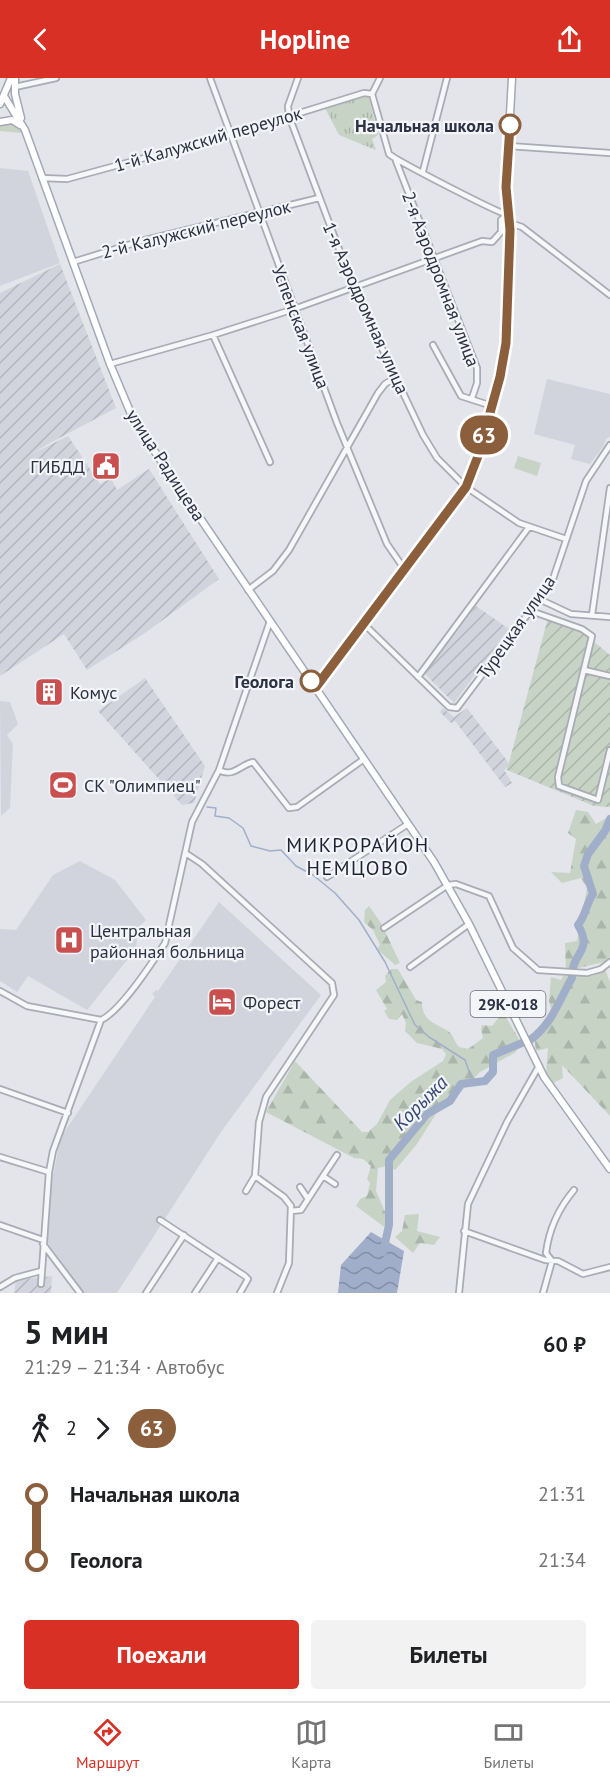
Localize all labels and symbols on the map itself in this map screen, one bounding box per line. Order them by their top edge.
street label: 1-й Калужский переулок [112,101,305,177]
place label: Начальная школа [355,114,494,137]
marker: Начальная школа [499,114,521,136]
street label: 2-я Аэродромная улица [397,188,485,370]
street label: 2-й Калужский переулок [99,194,293,264]
street label: 1-я Аэродромная улица [318,218,414,398]
street label: Успенская улица [267,262,335,392]
street label: улица Радищева [121,405,211,525]
line badge: 63 [457,416,511,454]
public building icon: ГИБДД [90,450,122,482]
place label: ГИБДД [30,455,85,478]
street label: Турецкая улица [472,571,560,683]
place label: Геолога [235,670,294,693]
marker: Геолога [300,670,322,692]
building icon: Комус [33,676,65,708]
place label: Комус [70,681,117,704]
sports icon: СК "Олимпиец" [47,769,79,801]
place label: СК "Олимпиец" [84,774,201,797]
district label: МИКРОРАЙОН НЕМЦОВО [286,832,430,881]
place label: Центральная районная больница [90,919,245,963]
hospital icon: Центральная районная больница [53,924,85,956]
hotel icon: Форест [206,986,238,1018]
place label: Форест [243,991,301,1014]
road number: 29К-018 [470,991,546,1017]
water label: Корыжа [387,1070,453,1136]

